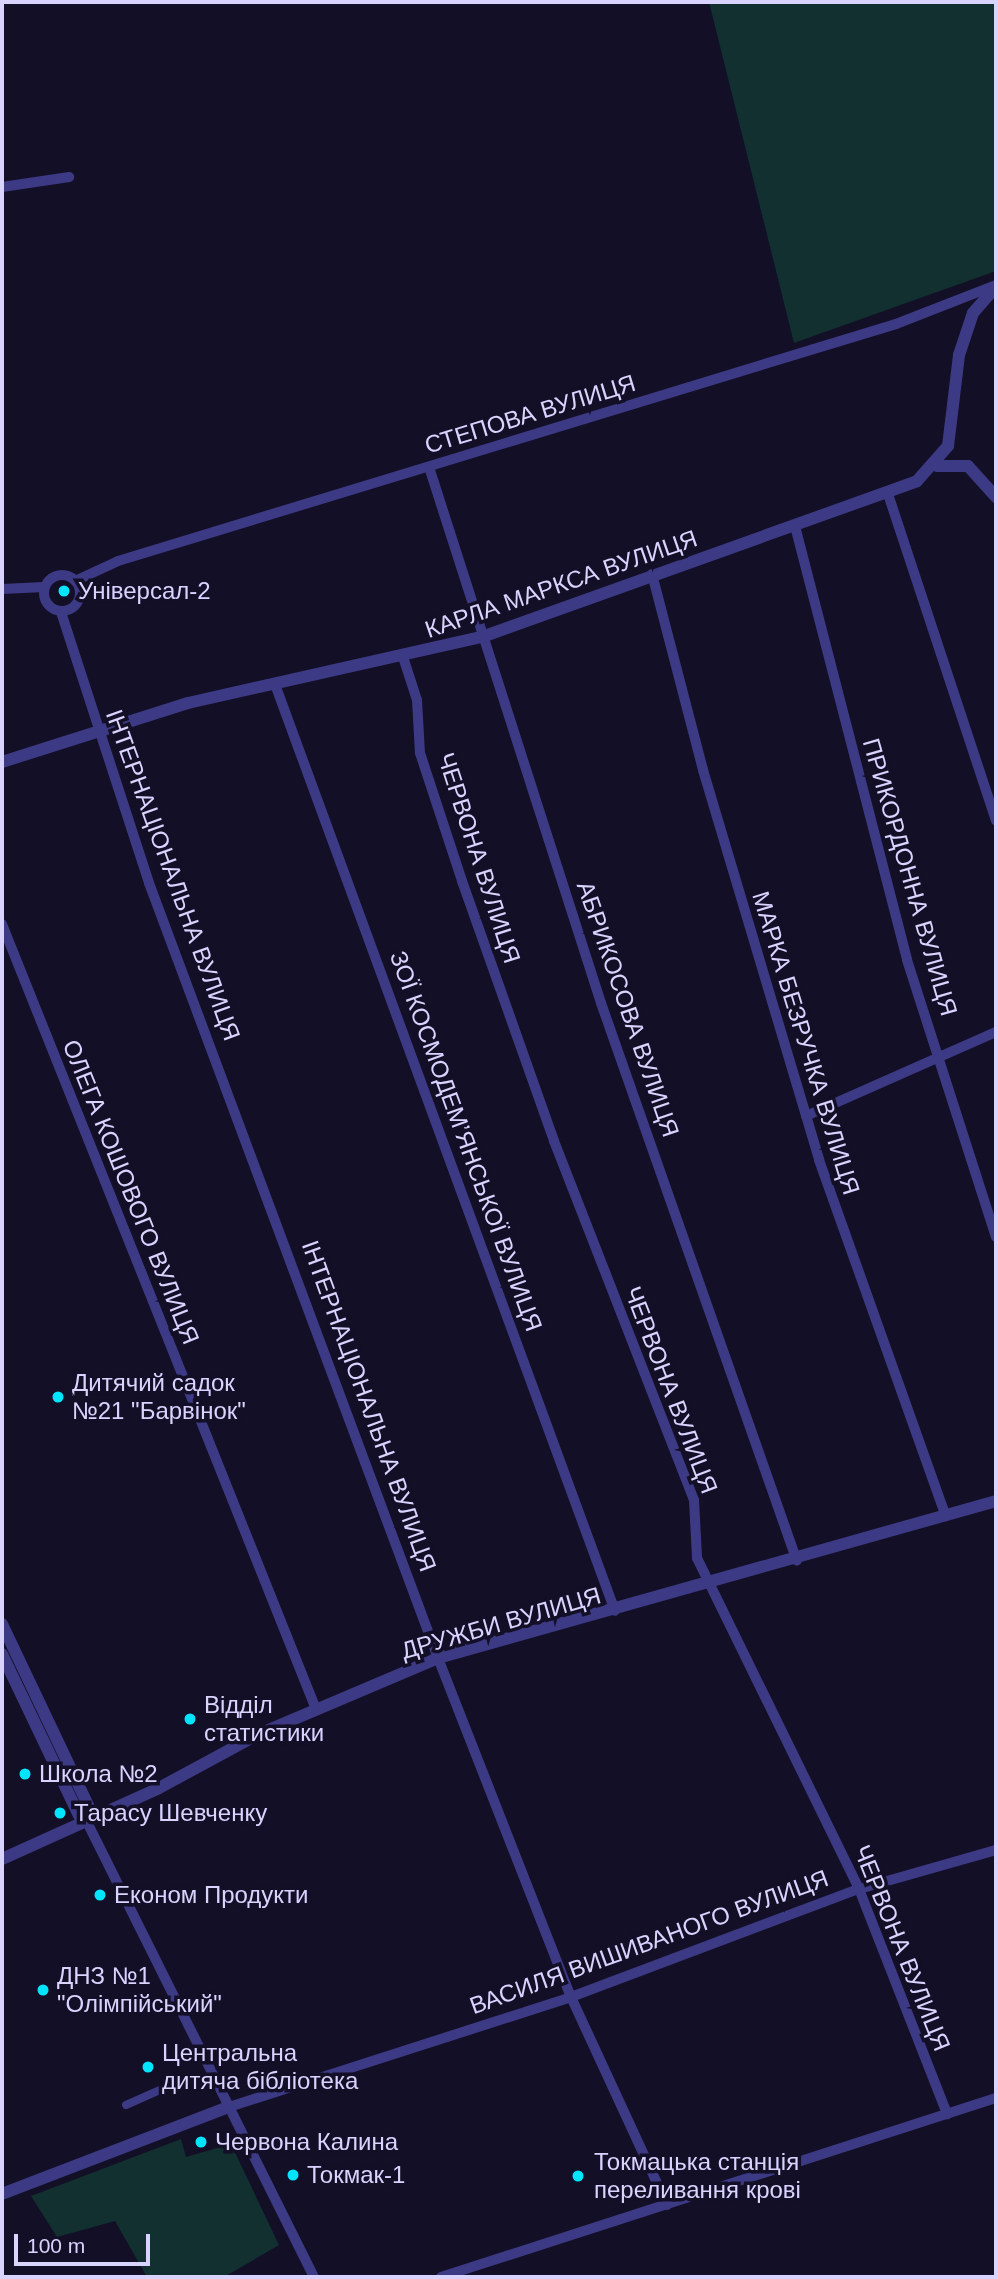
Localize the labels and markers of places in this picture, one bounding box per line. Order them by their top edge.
place label: Універсал-2 [78,577,211,605]
marker: Універсал-2 [56,583,72,599]
place label: Дитячий садок №21 "Барвінок" [72,1369,246,1425]
marker: Дитячий садок №21 "Барвінок" [50,1389,66,1405]
place label: Відділ статистики [204,1691,324,1747]
marker: Відділ статистики [182,1711,198,1727]
place label: Школа №2 [39,1760,158,1788]
marker: Школа №2 [17,1766,33,1782]
place label: Тарасу Шевченку [74,1799,267,1827]
marker: Тарасу Шевченку [52,1805,68,1821]
place label: Економ Продукти [114,1881,308,1909]
marker: Економ Продукти [92,1887,108,1903]
place label: ДНЗ №1 "Олімпійський" [57,1962,222,2018]
marker: ДНЗ №1 "Олімпійський" [35,1982,51,1998]
place label: Центральна дитяча бібліотека [162,2039,358,2095]
marker: Центральна дитяча бібліотека [140,2059,156,2075]
place label: Червона Калина [215,2128,398,2156]
marker: Червона Калина [193,2134,209,2150]
place label: Токмацька станція переливання крові [594,2148,801,2204]
place label: Токмак-1 [307,2161,405,2189]
marker: Токмацька станція переливання крові [568,2166,588,2186]
marker: Токмак-1 [285,2167,301,2183]

